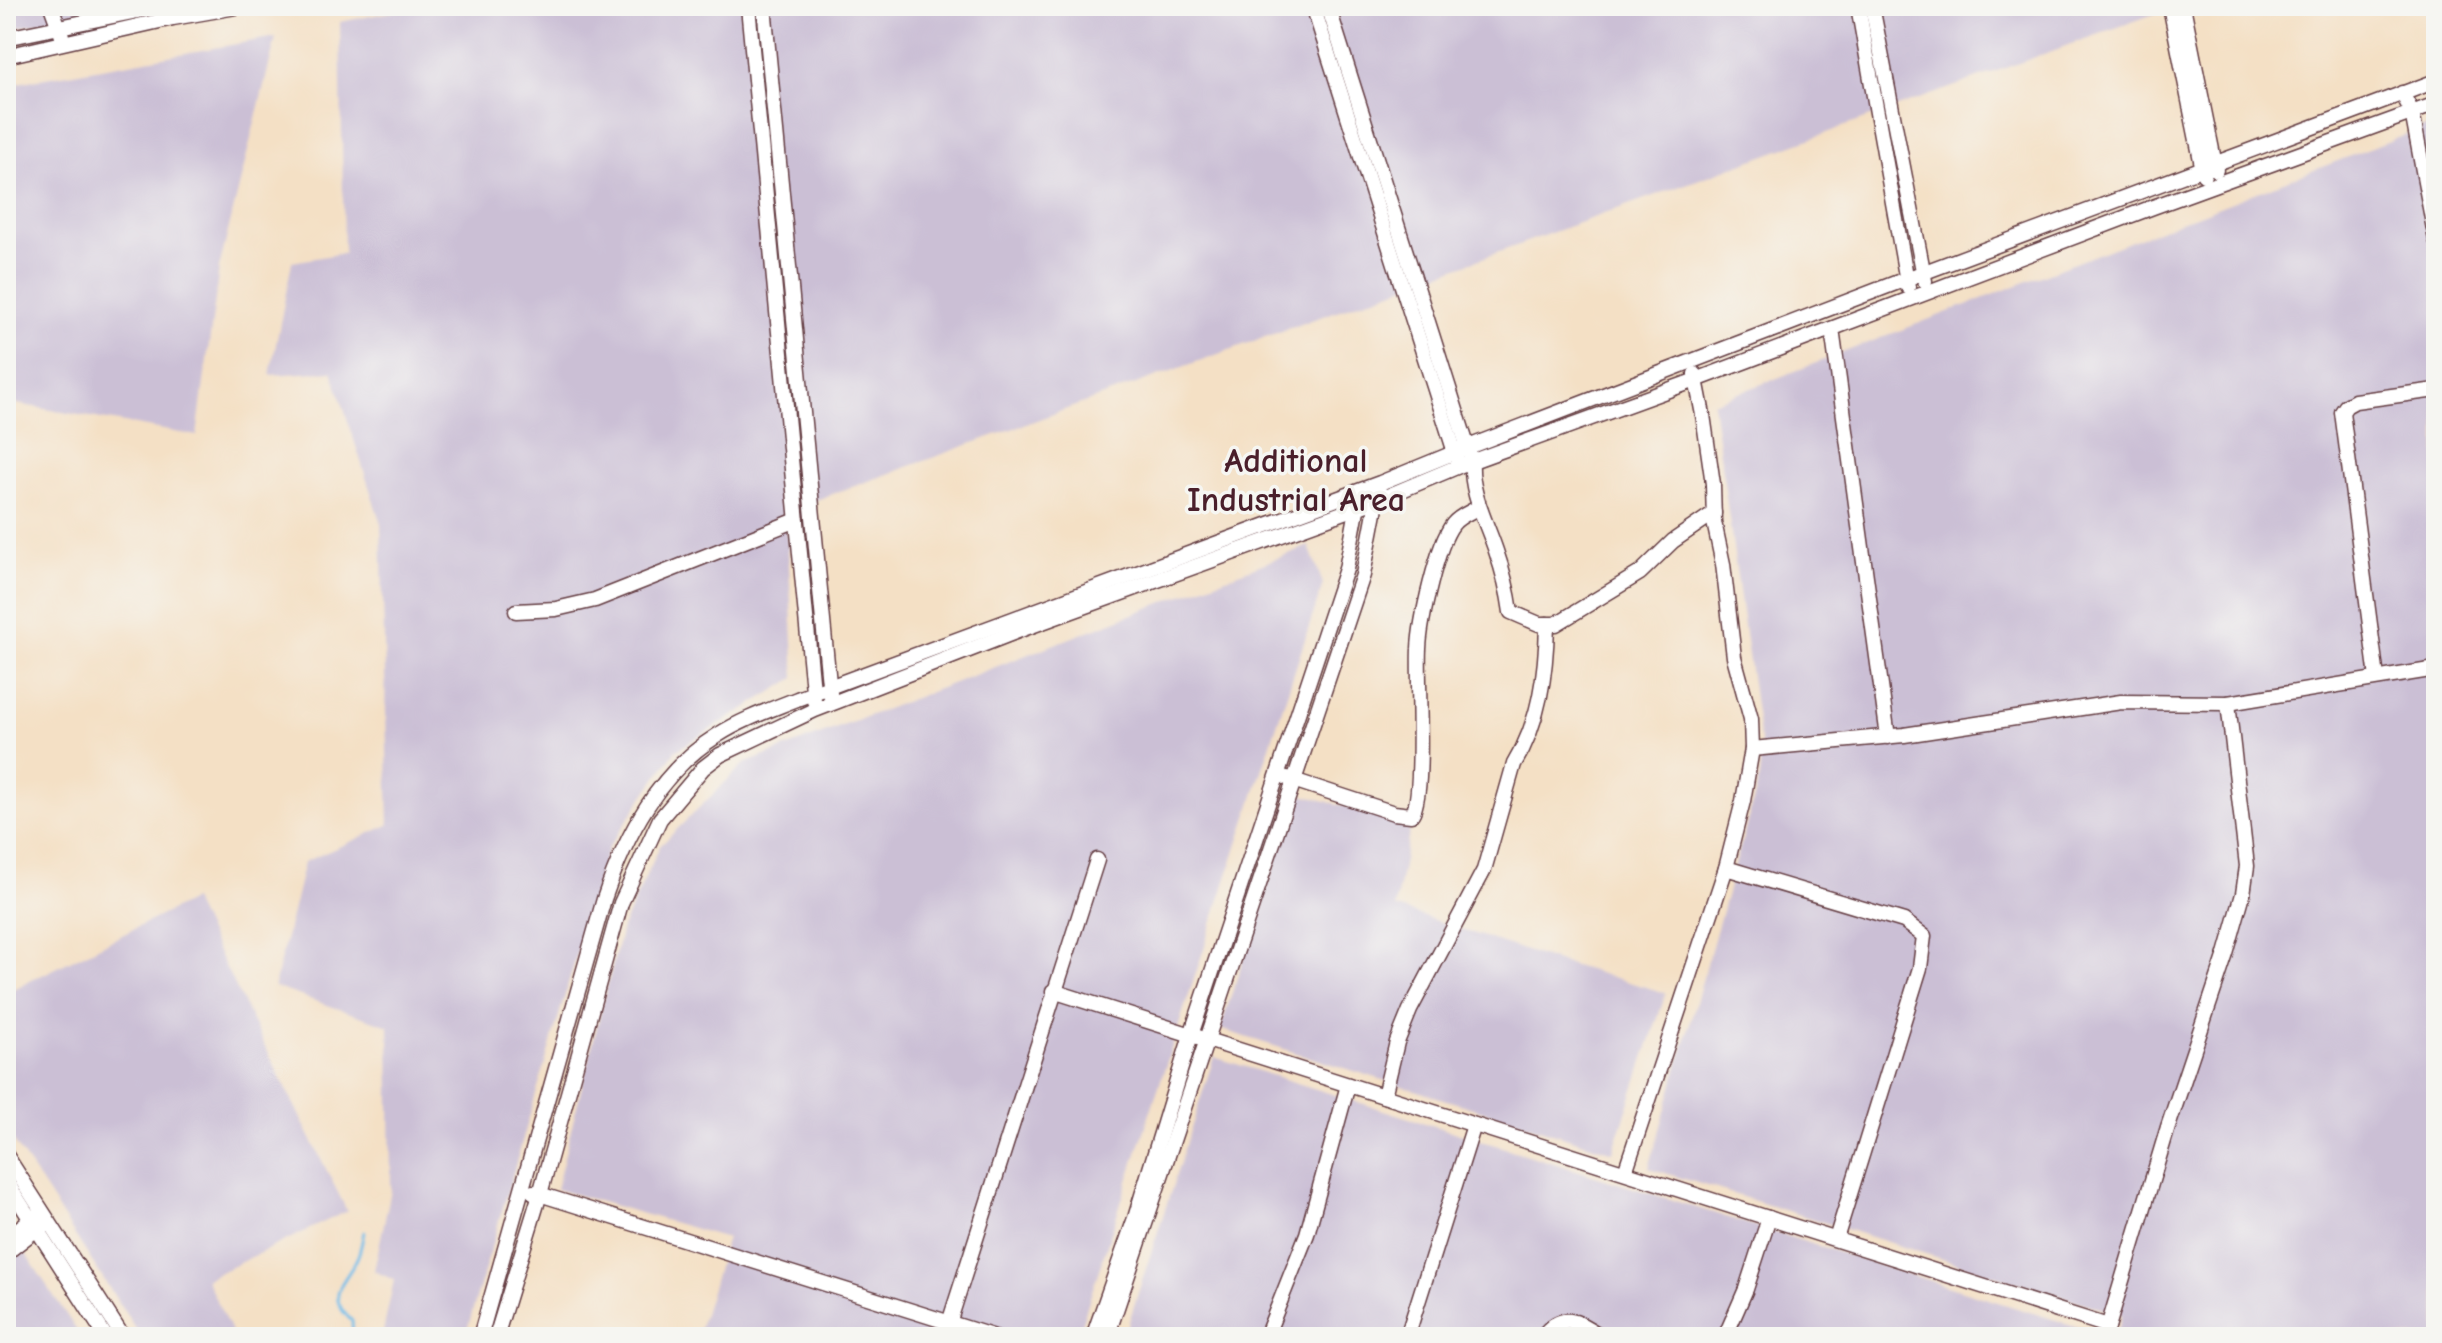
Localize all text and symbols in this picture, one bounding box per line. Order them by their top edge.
district label: Additional Industrial Area [1187,441,1405,520]

